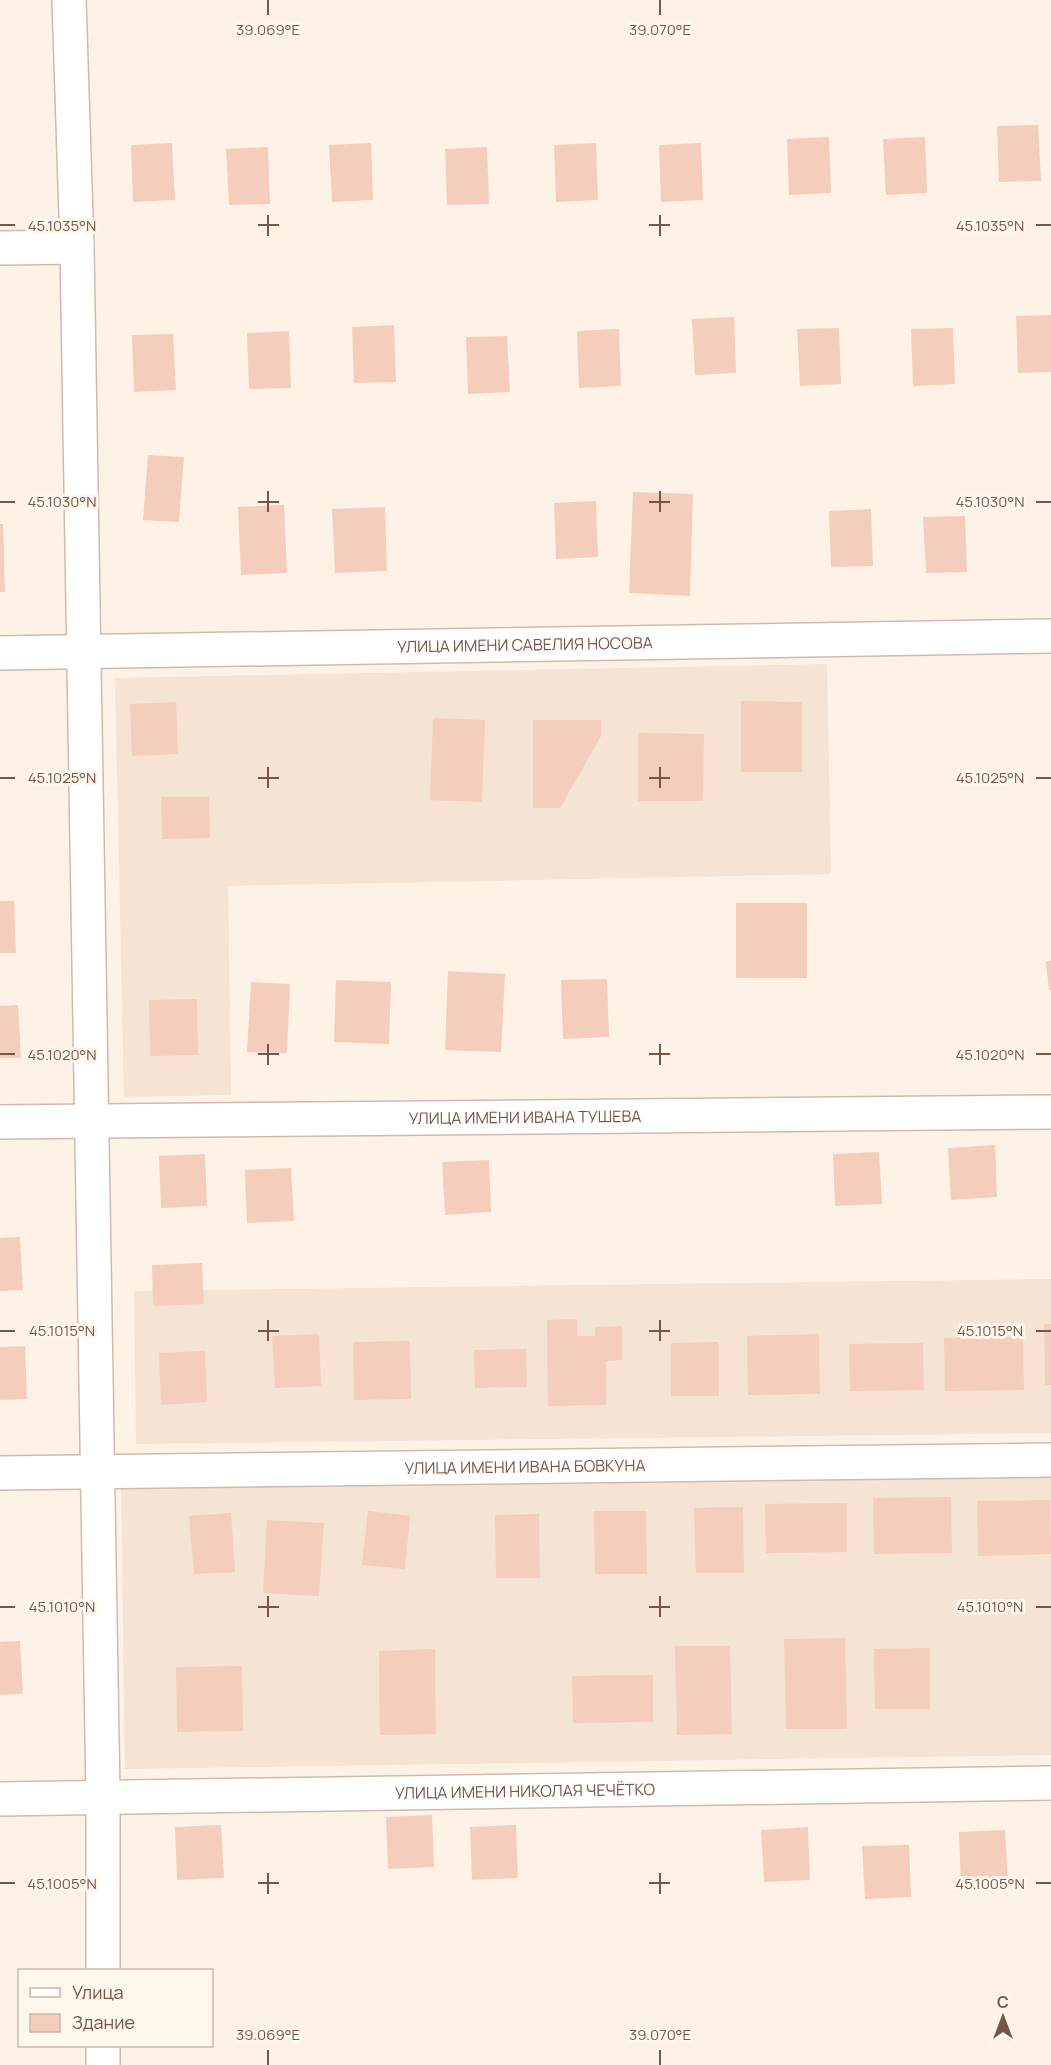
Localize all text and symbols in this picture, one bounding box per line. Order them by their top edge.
text: 39.069°E [236,19,300,40]
text: 39.070°E [629,19,691,40]
text: 45.1035°N [28,215,96,236]
text: 45.1035°N [956,215,1024,236]
text: 45.1030°N [28,491,96,512]
text: 45.1030°N [956,491,1024,512]
street label: УЛИЦА ИМЕНИ САВЕЛИЯ НОСОВА [397,631,653,658]
text: 45.1025°N [28,767,96,788]
text: 45.1025°N [956,767,1024,788]
text: 45.1020°N [27,1044,97,1065]
text: 45.1020°N [955,1044,1025,1065]
street label: УЛИЦА ИМЕНИ ИВАНА ТУШЕВА [408,1105,641,1129]
text: 45.1015°N [29,1320,95,1341]
text: 45.1015°N [957,1320,1023,1341]
street label: УЛИЦА ИМЕНИ ИВАНА БОВКУНА [404,1454,646,1479]
text: 45.1010°N [29,1596,95,1617]
text: 45.1010°N [957,1596,1023,1617]
street label: УЛИЦА ИМЕНИ НИКОЛАЯ ЧЕЧЁТКО [395,1778,656,1804]
text: 45.1005°N [27,1873,97,1894]
text: 45.1005°N [955,1873,1025,1894]
legend [18,1969,213,2047]
text: Улица [72,1980,124,2004]
north arrow [973,1987,1033,2047]
text: С [997,1991,1009,2013]
text: Здание [72,2010,135,2034]
text: 39.069°E [236,2024,300,2045]
text: 39.070°E [629,2024,691,2045]

